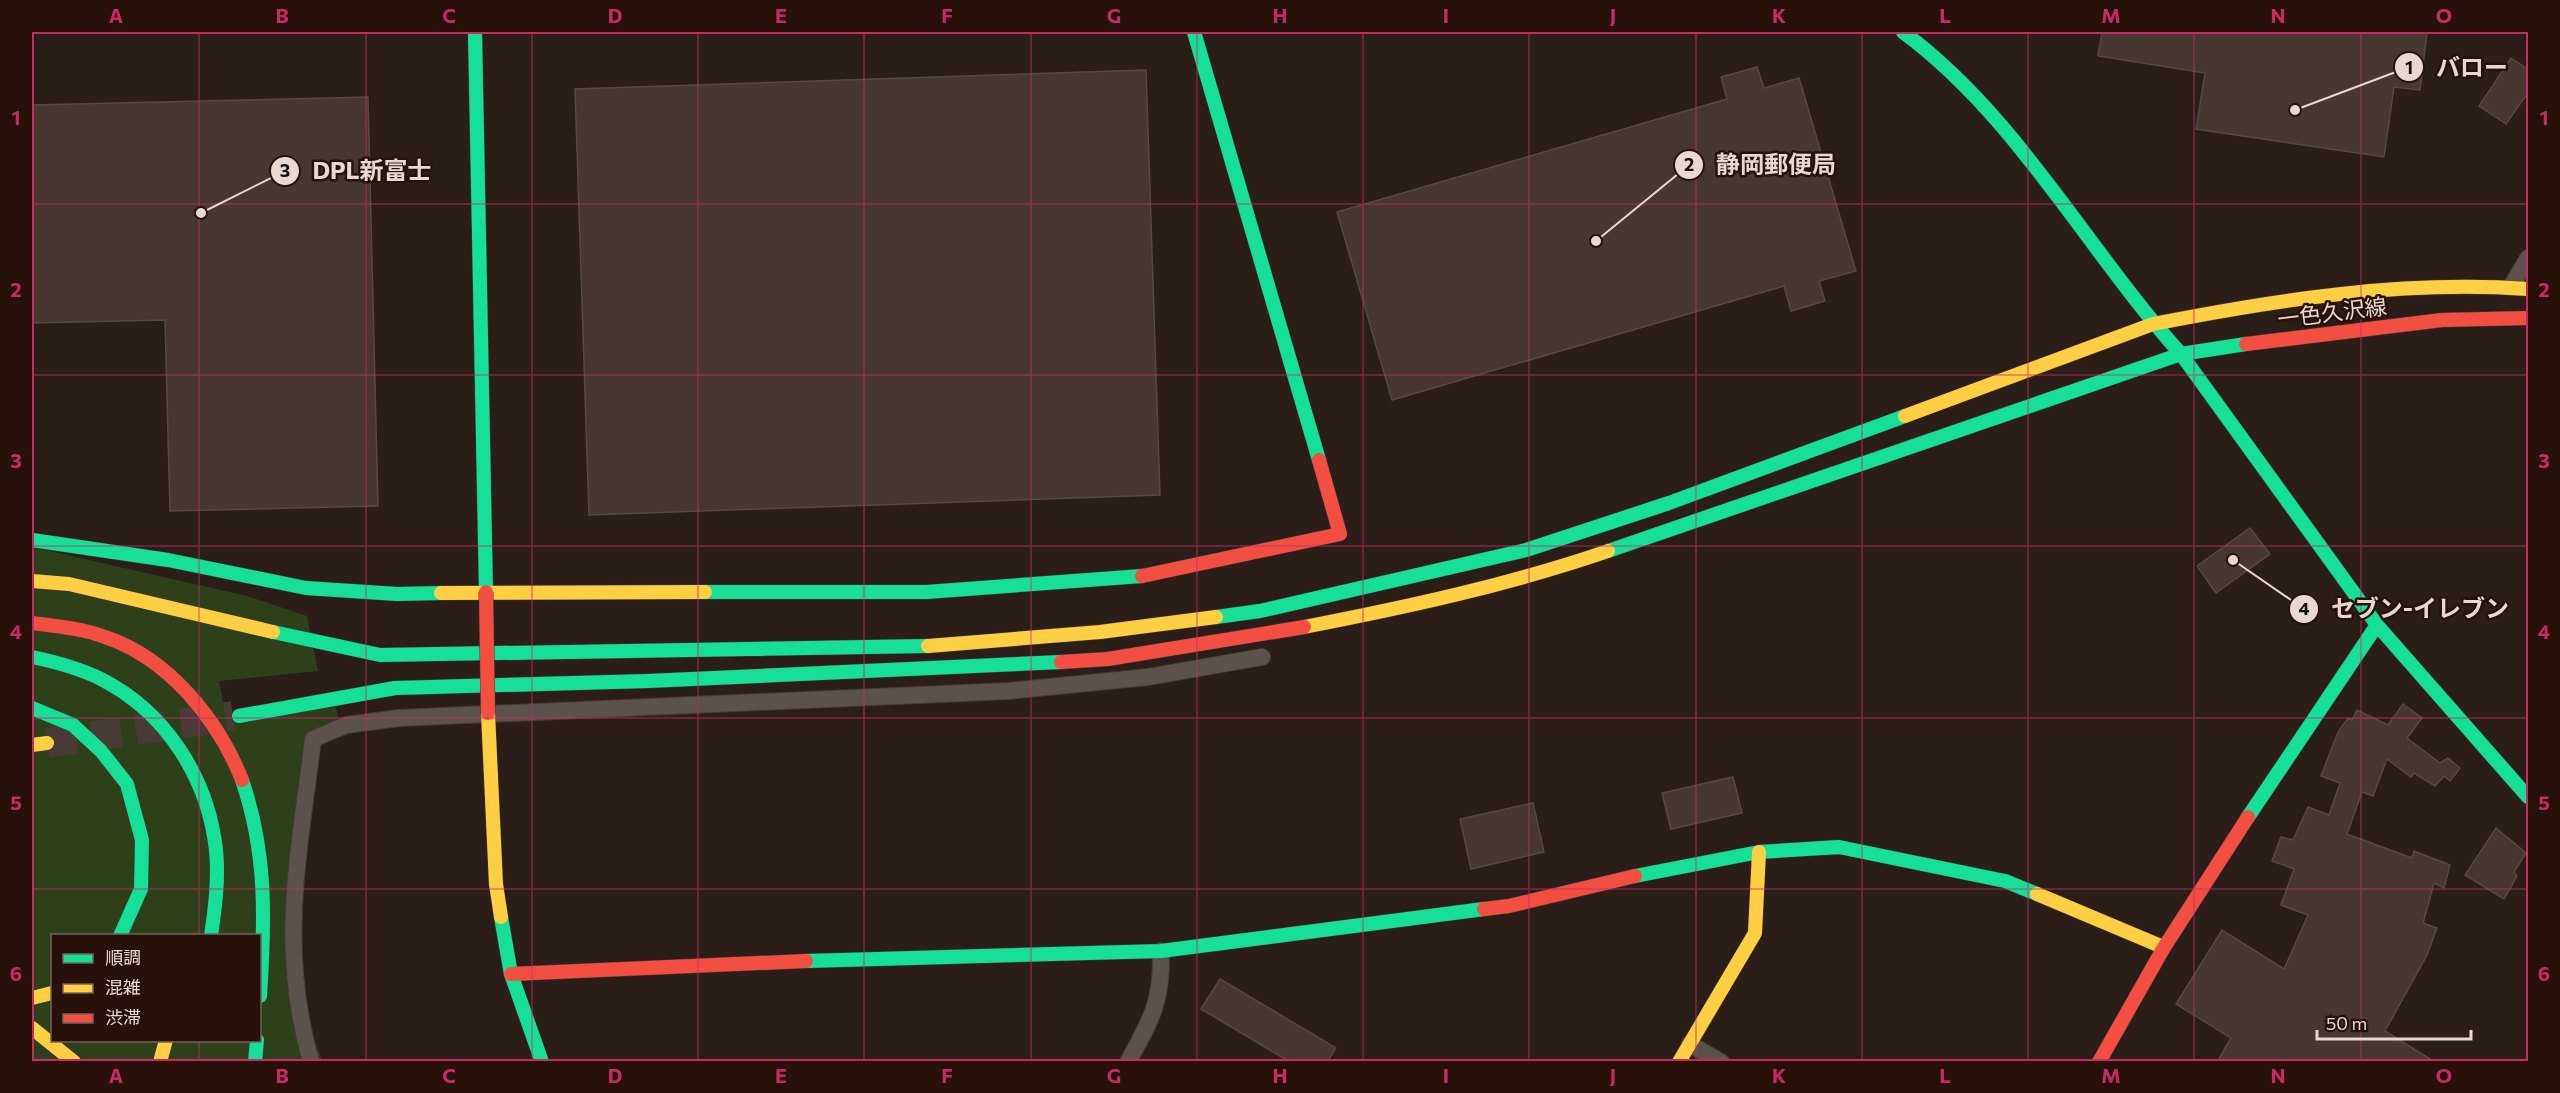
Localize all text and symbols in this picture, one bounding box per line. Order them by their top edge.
text: A [109,3,123,27]
text: B [275,3,289,27]
text: C [442,3,456,27]
text: D [608,3,622,27]
text: E [775,3,787,27]
text: F [941,3,953,27]
text: G [1107,3,1121,27]
text: H [1273,3,1288,27]
text: I [1443,3,1449,27]
text: J [1610,3,1616,27]
text: K [1772,3,1786,27]
text: L [1939,3,1951,27]
text: M [2101,3,2121,27]
text: N [2271,3,2286,27]
text: O [2436,3,2452,27]
callout: バロー [2394,46,2520,88]
text: バロー [2436,52,2508,81]
text: 1 [2405,56,2413,78]
text: 1 [11,105,21,129]
text: 1 [2539,105,2549,129]
callout: 静岡郵便局 [1674,144,1848,186]
text: 静岡郵便局 [1716,149,1836,178]
callout: DPL新富士 [270,150,443,192]
text: 2 [1684,153,1694,175]
text: DPL新富士 [312,155,432,184]
text: 3 [280,159,290,181]
text: 2 [10,277,22,301]
text: 2 [2538,277,2550,301]
street label: 一色久沢線 [2276,292,2388,332]
text: 3 [10,448,22,472]
text: 3 [2538,448,2550,472]
callout: セブン-イレブン [2289,588,2521,630]
text: セブン-イレブン [2331,593,2509,622]
text: 4 [2298,597,2310,619]
text: 4 [10,619,22,643]
text: 4 [2538,619,2550,643]
text: 5 [10,790,22,814]
text: 5 [2538,790,2550,814]
legend [51,934,261,1042]
text: 順調 [105,946,141,968]
text: 6 [10,961,22,985]
text: 6 [2538,961,2550,985]
text: 混雑 [105,976,141,998]
scale bar [2317,1003,2472,1041]
text: 渋滞 [105,1006,141,1028]
text: 50 m [2326,1012,2367,1034]
text: A [109,1063,123,1087]
text: B [275,1063,289,1087]
text: C [442,1063,456,1087]
text: D [608,1063,622,1087]
text: E [775,1063,787,1087]
text: F [941,1063,953,1087]
text: G [1107,1063,1121,1087]
text: H [1273,1063,1288,1087]
text: I [1443,1063,1449,1087]
text: J [1610,1063,1616,1087]
text: K [1772,1063,1786,1087]
text: L [1939,1063,1951,1087]
text: M [2101,1063,2121,1087]
text: N [2271,1063,2286,1087]
text: O [2436,1063,2452,1087]

